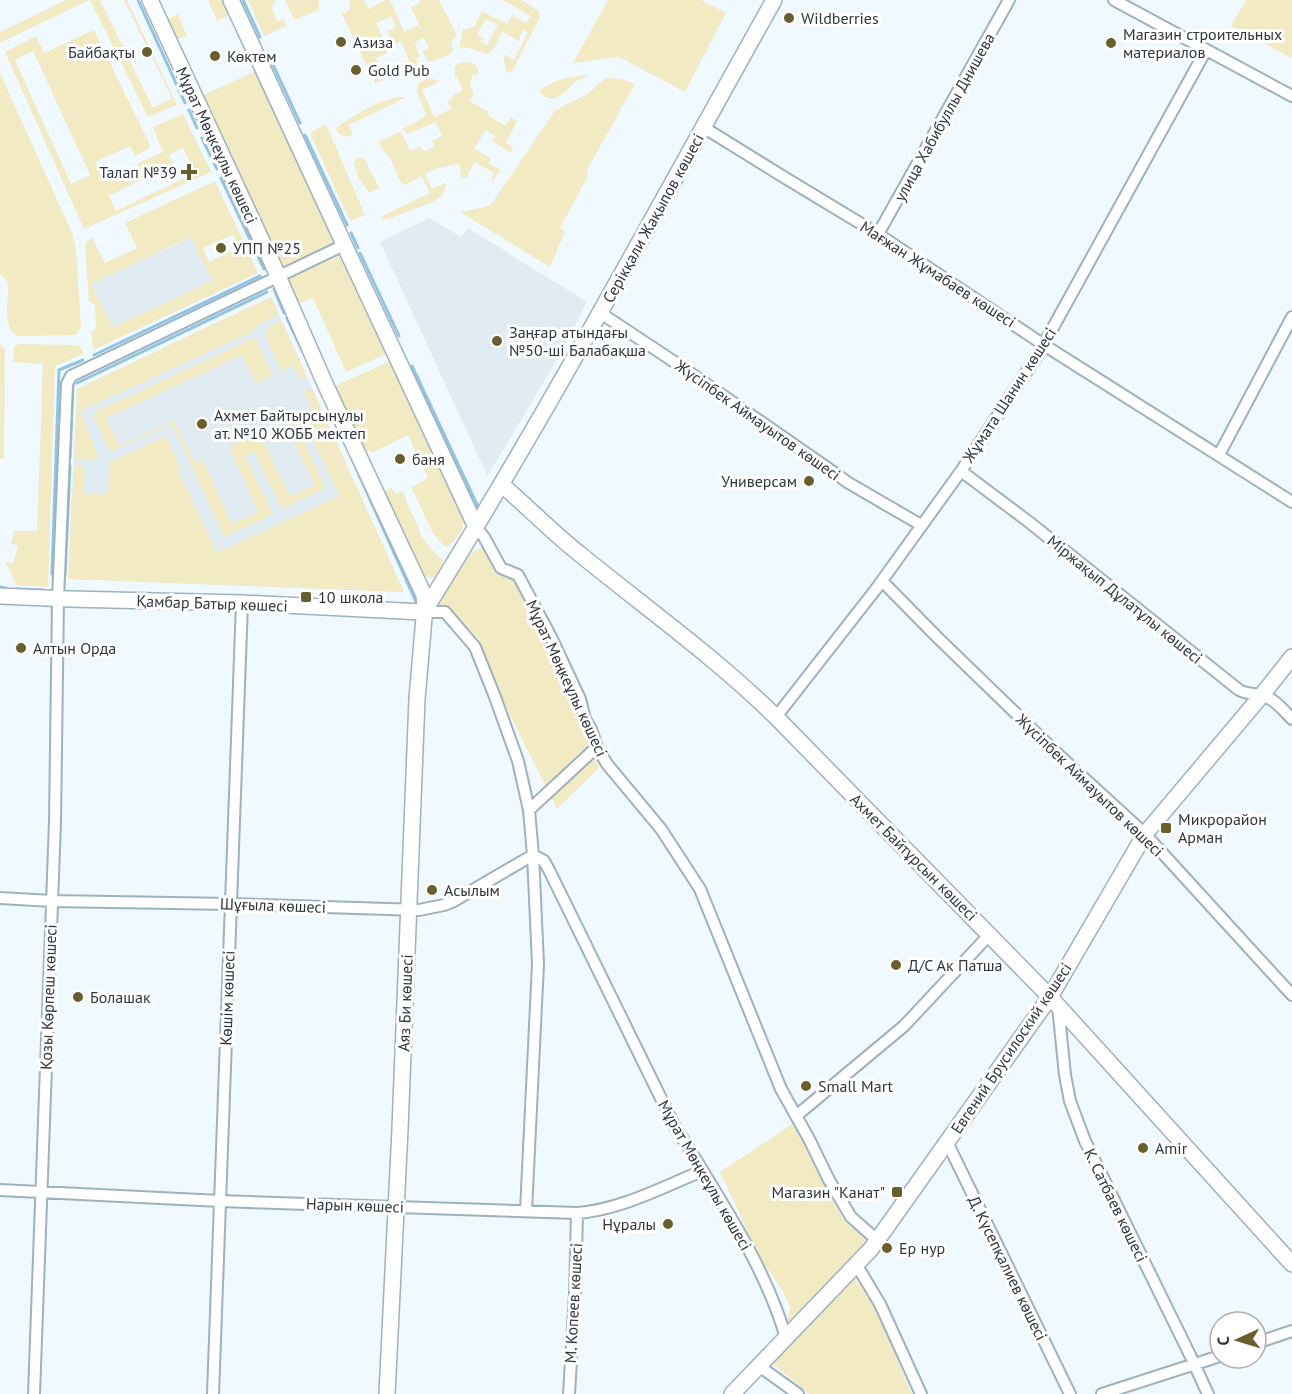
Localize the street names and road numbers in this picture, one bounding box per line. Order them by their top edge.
street label: улица Хабибуллы Днишева [889,29,999,205]
street label: Мұрат Мөңкеұлы көшесі [172,63,262,227]
street label: Серікқали Жақыпов көшесі [598,130,708,306]
street label: Мағжан Жұмабаев көшесі [857,216,1019,332]
street label: Жұмата Шанин көшесі [957,324,1060,467]
street label: Жүсіпбек Аймауытов көшесі [671,355,845,485]
street label: Міржақып Дұлатұлы көшесі [1043,530,1207,668]
street label: Қамбар Батыр көшесі [136,590,288,616]
street label: Мұрат Мөңкеұлы көшесі [522,596,612,760]
street label: Жүсіпбек Аймауытов көшесі [1011,709,1168,861]
street label: Ахмет Байтұрсын көшесі [846,789,982,925]
street label: Шұғыла көшесі [220,893,326,917]
street label: Қозы Көрпеш көшесі [35,924,61,1070]
street label: Көшім көшесі [215,950,239,1046]
street label: Аяз Би көшесі [393,954,417,1052]
street label: Евгений Брусилоский көшесі [946,959,1076,1137]
street label: Мұрат Мөңкеұлы көшесі [654,1096,756,1254]
street label: К. Сатбаев көшесі [1080,1145,1152,1265]
street label: Д. Күсепқалиев көшесі [964,1192,1052,1344]
street label: Нарын көшесі [306,1193,404,1217]
street label: М. Копеев көшесі [560,1242,586,1364]

